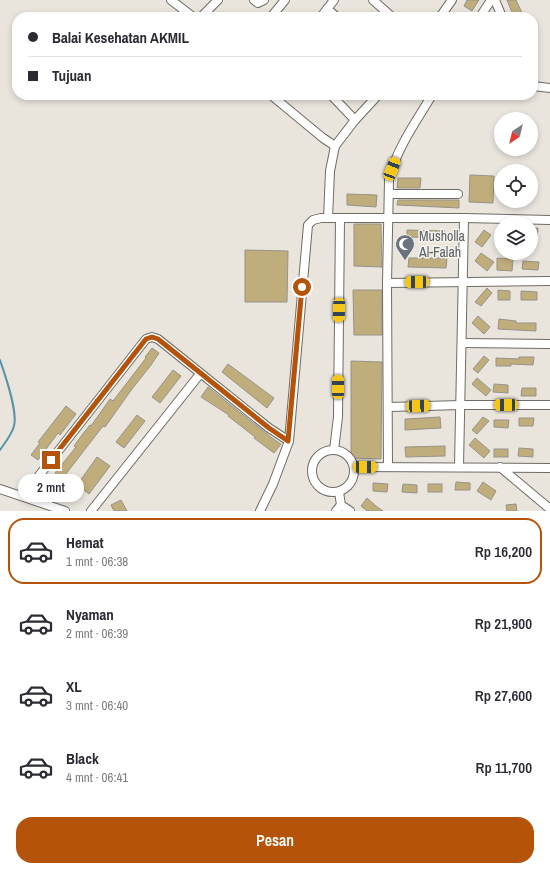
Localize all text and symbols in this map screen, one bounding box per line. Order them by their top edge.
text: Balai Kesehatan AKMIL [52,27,189,48]
text: Tujuan [52,65,91,86]
north arrow [494,112,538,156]
map controls [494,112,538,260]
car [382,156,402,182]
button: locate [494,164,538,208]
button: layers [494,216,538,260]
place label: Musholla Al-Falah [418,227,466,261]
mosque icon: Musholla Al-Falah [394,233,416,261]
car [405,276,429,288]
route start [293,278,311,296]
car [333,298,345,322]
car [332,375,344,399]
car [494,399,518,411]
car [406,400,430,412]
route end [42,451,60,469]
car [353,461,377,473]
callout: 2 mnt [18,474,84,502]
text: 2 mnt [37,479,65,496]
text: Hemat [66,532,104,553]
icon: car [18,533,54,569]
text: Rp 16,200 [475,541,532,562]
text: 1 mnt · 06:38 [66,553,128,570]
text: Nyaman [66,604,114,625]
icon: car [18,605,54,641]
text: Rp 21,900 [475,613,532,634]
text: 2 mnt · 06:39 [66,625,128,642]
text: XL [66,676,82,697]
icon: car [18,677,54,713]
text: Rp 27,600 [475,685,532,706]
text: 3 mnt · 06:40 [66,697,128,714]
text: Black [66,748,99,769]
icon: car [18,749,54,785]
text: Rp 11,700 [476,757,532,778]
text: 4 mnt · 06:41 [66,769,128,786]
button: Pesan [16,817,534,863]

